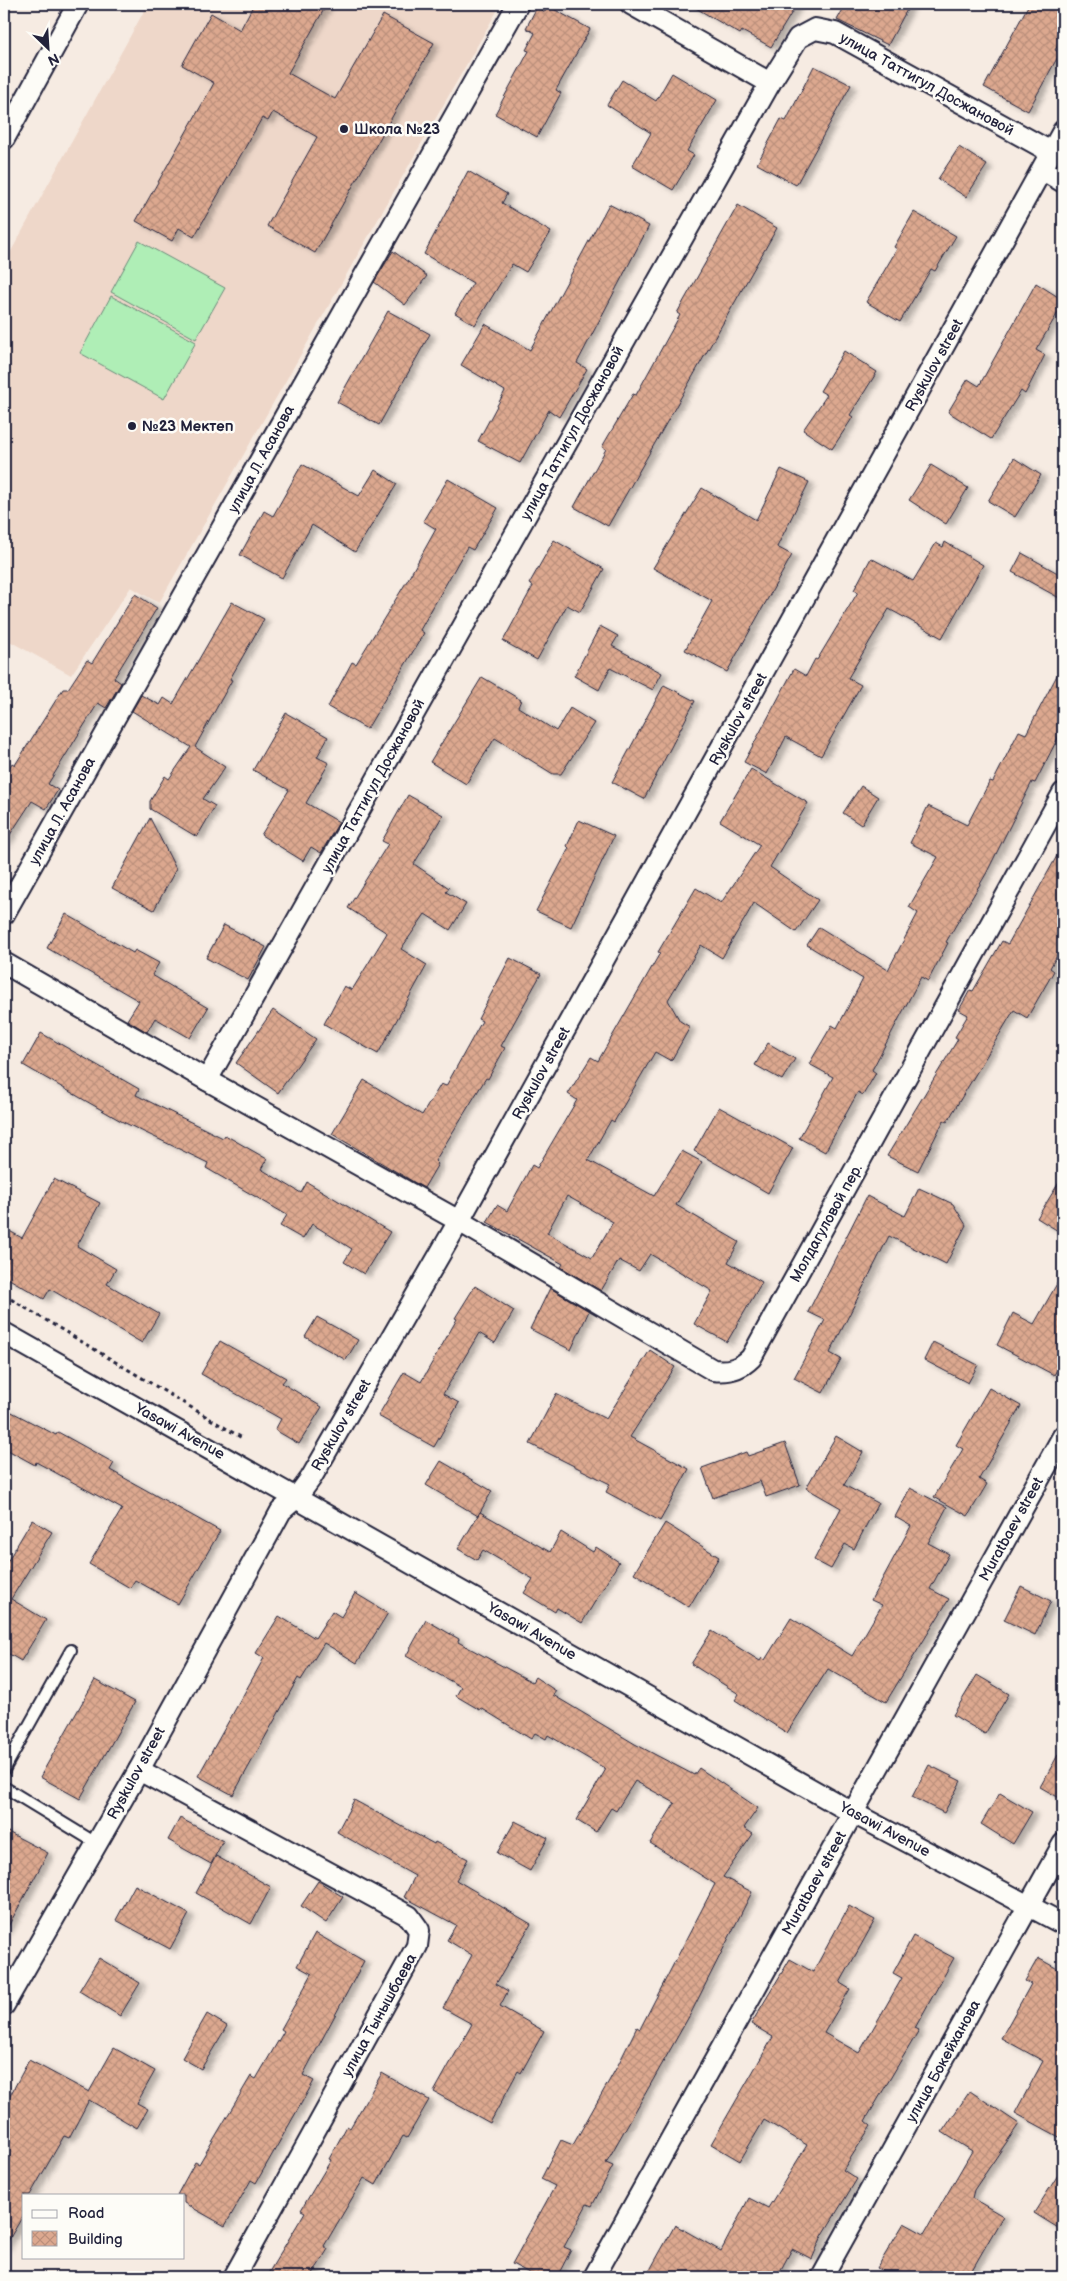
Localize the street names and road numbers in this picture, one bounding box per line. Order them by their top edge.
street label: улица Таттигул Досжановой [836,29,1017,140]
street label: Ryskulov street [901,315,968,415]
street label: улица Таттигул Досжановой [517,343,628,524]
street label: улица Л. Асанова [224,402,299,517]
street label: Ryskulov street [705,669,772,769]
street label: улица Таттигул Досжановой [318,696,429,877]
street label: улица Л. Асанова [25,754,100,869]
street label: Ryskulov street [508,1023,575,1123]
street label: Молдагуловой пер. [786,1161,867,1286]
street label: Ryskulov street [307,1376,376,1475]
street label: Yasawi Avenue [131,1398,228,1464]
street label: Muratbaev street [975,1474,1048,1585]
street label: Yasawi Avenue [483,1598,580,1665]
street label: Ryskulov street [103,1723,170,1823]
street label: Yasawi Avenue [835,1797,933,1861]
street label: Muratbaev street [778,1828,851,1939]
street label: улица Тынышбаева [338,1950,421,2080]
street label: улица Бокейханова [902,1997,985,2126]

